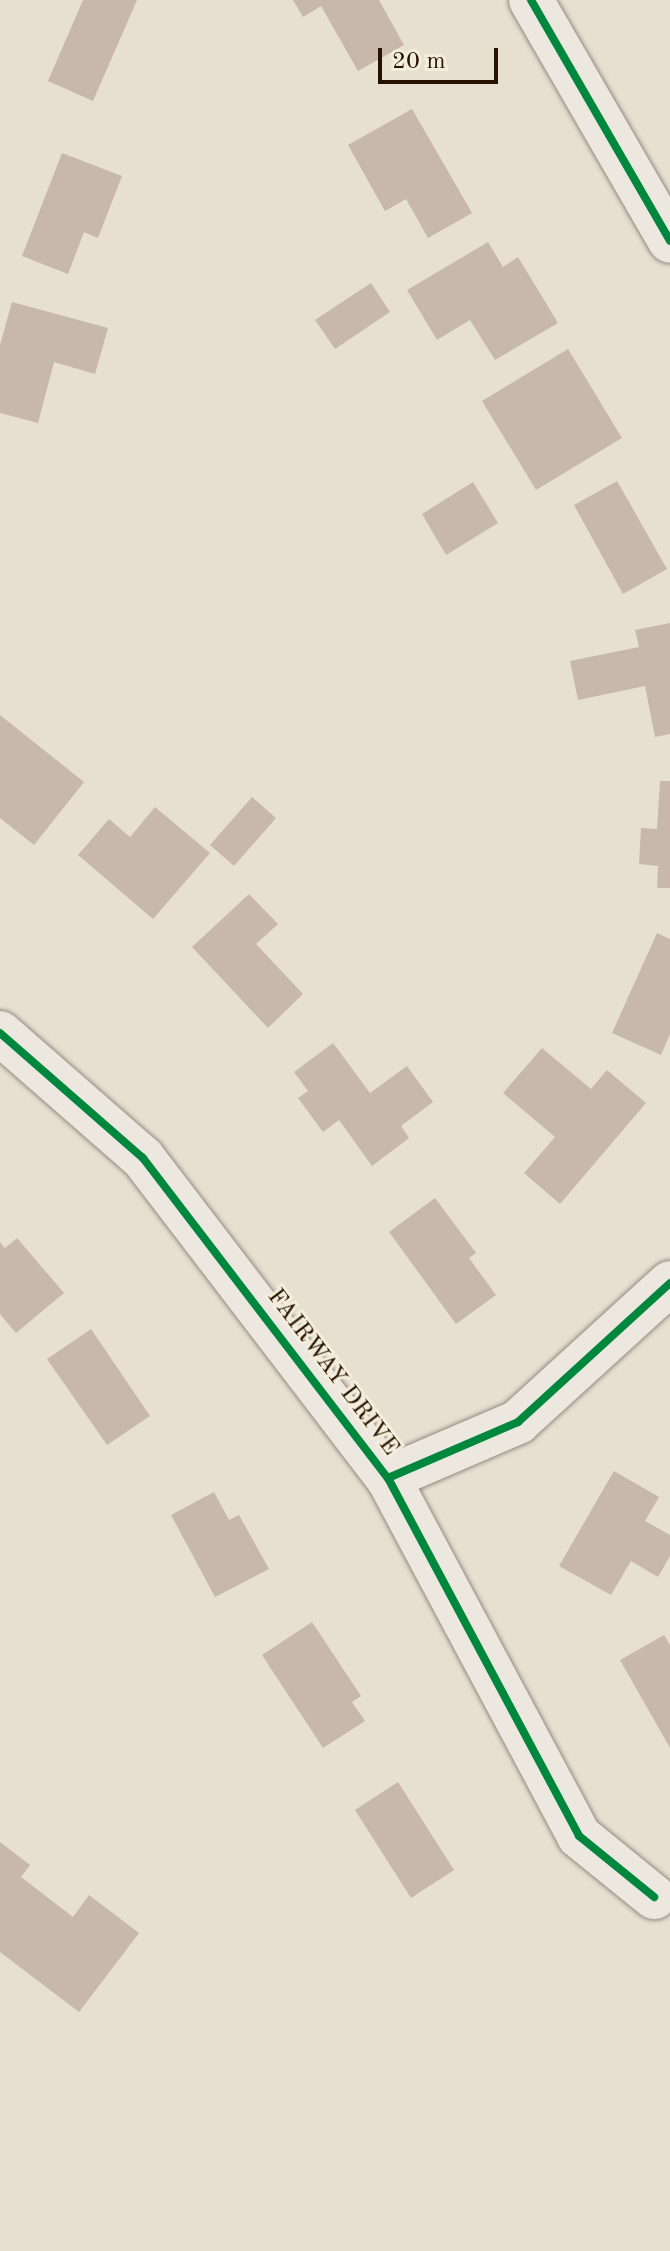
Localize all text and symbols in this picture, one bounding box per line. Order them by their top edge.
scale bar [382,32,502,82]
text: 20 m [392,50,446,74]
street label: FAIRWAY DRIVE [260,1284,404,1462]

